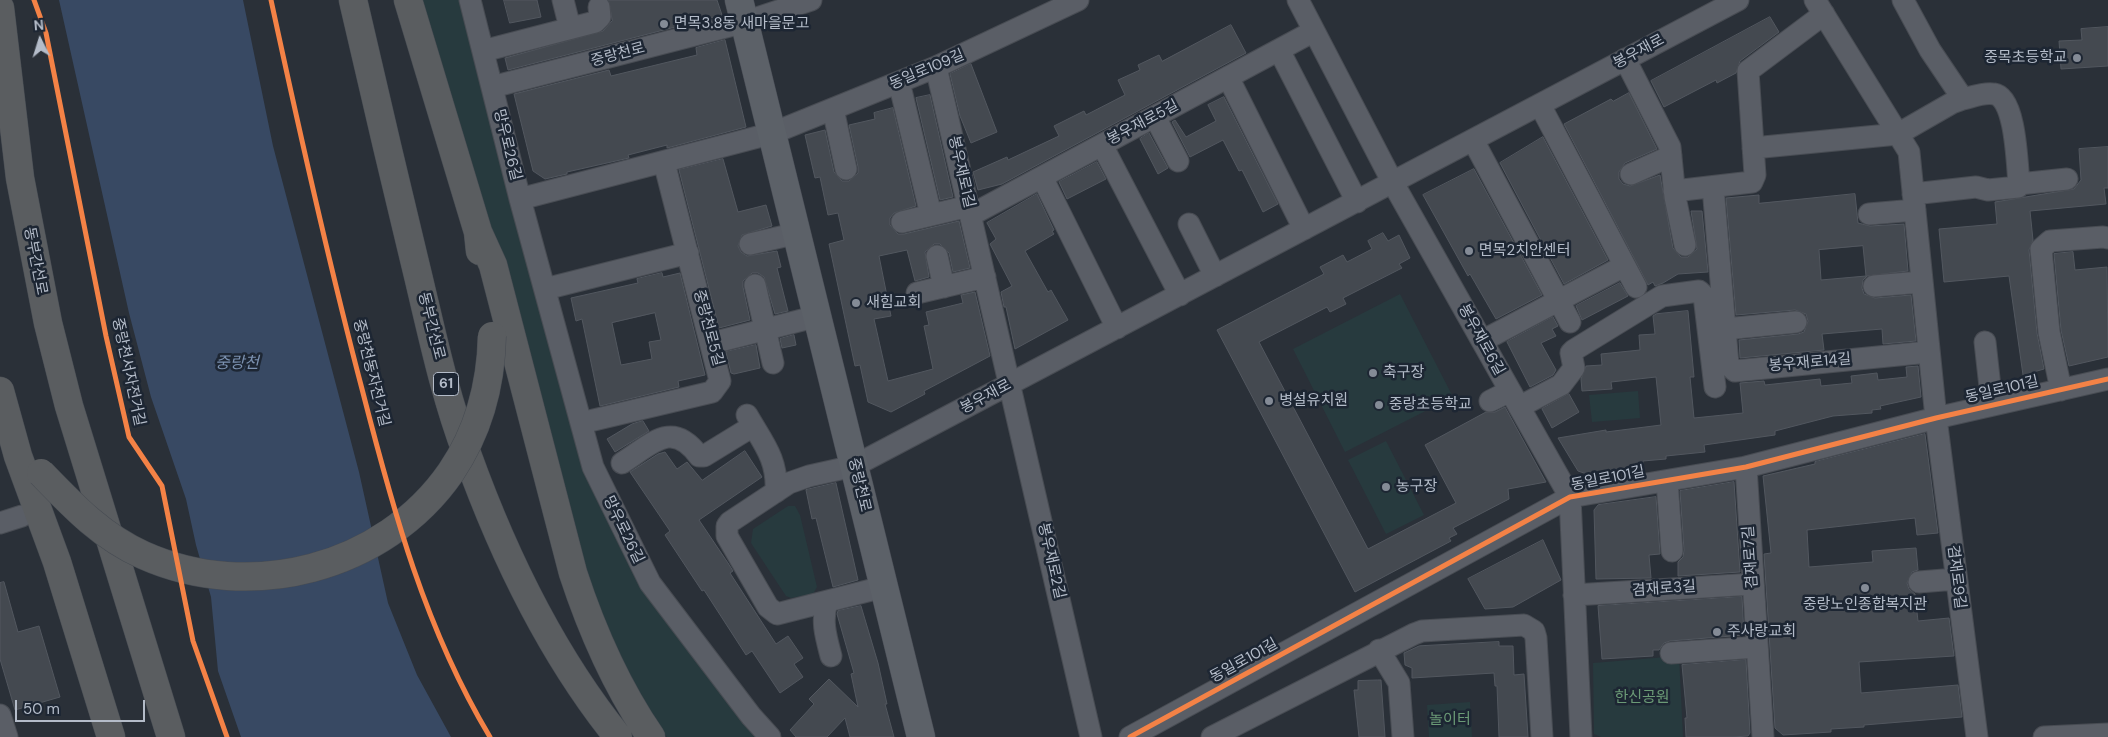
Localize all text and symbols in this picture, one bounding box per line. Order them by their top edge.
north arrow [15,15,65,65]
place label: 면목3.8동 새마을문고 [674,15,809,33]
text: N [33,16,45,34]
marker: 면목3.8동 새마을문고 [658,18,670,30]
street label: 봉우재로 [1610,31,1668,73]
street label: 중랑천로 [589,39,647,71]
street label: 동일로109길 [887,46,967,94]
place label: 중목초등학교 [1984,49,2067,67]
marker: 중목초등학교 [2071,52,2083,64]
street label: 봉우재로5길 [1104,97,1182,149]
street label: 망우로26길 [489,107,525,183]
street label: 봉우재로1길 [944,134,978,210]
street label: 동부간선로 [20,225,50,297]
place label: 면목2치안센터 [1479,242,1570,260]
marker: 면목2치안센터 [1463,245,1475,257]
street label: 중랑천로5길 [689,288,727,368]
street label: 동부간선로 [414,290,448,362]
place label: 새힘교회 [866,294,921,312]
marker: 새힘교회 [850,297,862,309]
street label: 봉우재로6길 [1454,301,1508,379]
street label: 중랑천서자전거길 [108,316,148,428]
street label: 중랑천동자전거길 [349,317,393,429]
street label: 봉우재로14길 [1768,350,1852,376]
water label: 중랑천 [215,354,259,374]
place label: 축구장 [1383,364,1424,382]
marker: 축구장 [1367,367,1379,379]
road number: 61 [434,372,458,396]
street label: 동일로101길 [1964,373,2040,407]
street label: 봉우재로 [957,376,1015,418]
place label: 병설유치원 [1279,392,1348,410]
marker: 병설유치원 [1263,395,1275,407]
place label: 중랑초등학교 [1389,396,1472,414]
marker: 중랑초등학교 [1373,399,1385,411]
street label: 중랑천로 [844,456,874,514]
street label: 동일로101길 [1570,463,1646,495]
place label: 농구장 [1396,478,1437,496]
marker: 농구장 [1380,481,1392,493]
street label: 망우로26길 [599,493,647,567]
street label: 봉우재로2길 [1033,521,1069,601]
street label: 겸재로7길 [1740,525,1762,589]
street label: 겸재로9길 [1943,544,1969,610]
street label: 겸재로3길 [1631,578,1697,600]
marker: 중랑노인종합복지관 [1859,582,1871,594]
place label: 중랑노인종합복지관 [1803,596,1927,614]
place label: 주사랑교회 [1727,623,1796,641]
marker: 주사랑교회 [1711,626,1723,638]
street label: 동일로101길 [1207,635,1281,687]
park label: 한신공원 [1614,689,1670,707]
scale bar [18,690,148,722]
text: 50 m [23,699,60,719]
park label: 놀이터 [1429,711,1471,729]

